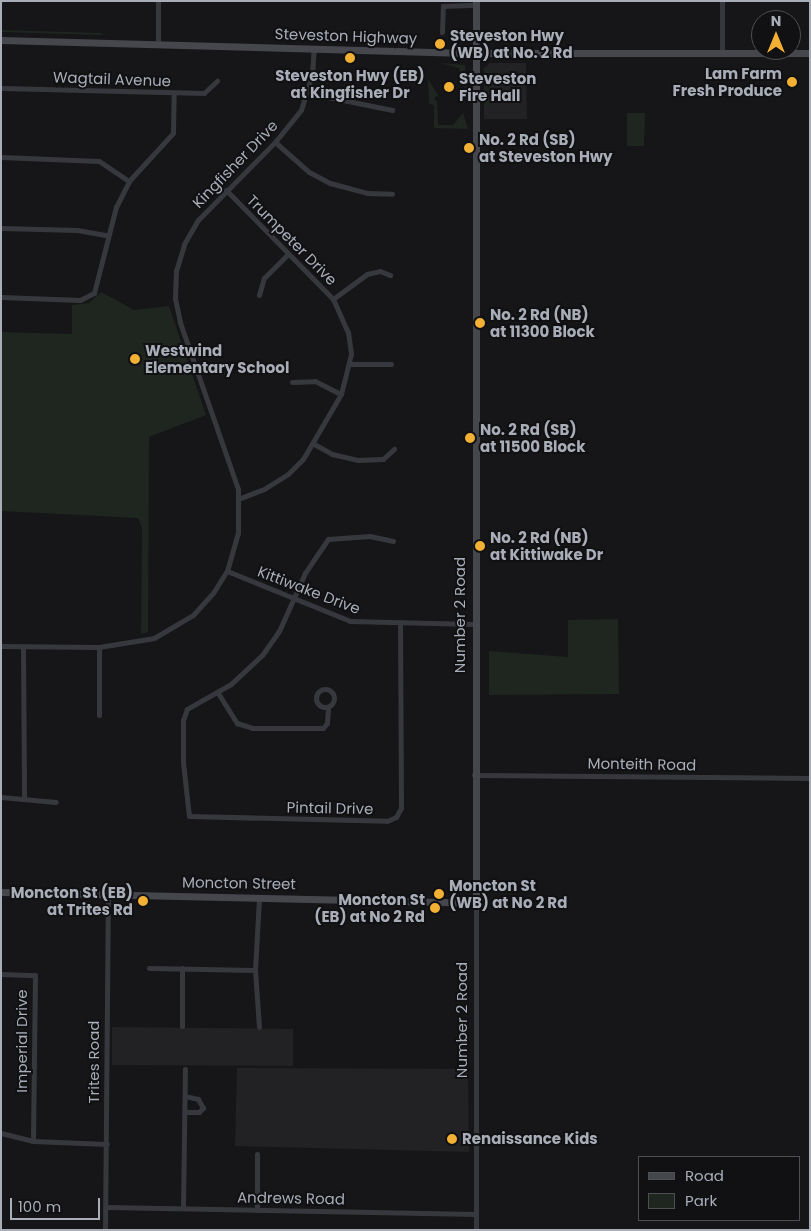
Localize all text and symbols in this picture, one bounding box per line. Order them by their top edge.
north arrow [751,10,801,60]
text: N [771,11,781,31]
street label: Steveston Highway [274,25,418,47]
place label: Steveston Hwy (WB) at No. 2 Rd [450,26,573,61]
marker: Steveston Hwy (WB) at No. 2 Rd [434,38,446,50]
marker: Steveston Hwy (EB) at Kingfisher Dr [344,52,356,64]
place label: Lam Farm Fresh Produce [673,64,782,99]
place label: Steveston Hwy (EB) at Kingfisher Dr [275,66,425,101]
street label: Wagtail Avenue [53,68,171,90]
place label: Steveston Fire Hall [459,69,536,104]
marker: Lam Farm Fresh Produce [786,76,798,88]
marker: Steveston Fire Hall [443,81,455,93]
street label: Kingfisher Drive [189,116,281,212]
place label: No. 2 Rd (SB) at Steveston Hwy [479,130,612,165]
marker: No. 2 Rd (SB) at Steveston Hwy [463,142,475,154]
street label: Trumpeter Drive [243,191,341,289]
place label: No. 2 Rd (NB) at 11300 Block [490,305,595,340]
marker: No. 2 Rd (NB) at 11300 Block [474,317,486,329]
place label: Westwind Elementary School [145,341,289,376]
marker: Westwind Elementary School [129,353,141,365]
place label: No. 2 Rd (SB) at 11500 Block [480,420,585,455]
marker: No. 2 Rd (SB) at 11500 Block [464,432,476,444]
place label: No. 2 Rd (NB) at Kittiwake Dr [490,528,603,563]
marker: No. 2 Rd (NB) at Kittiwake Dr [474,540,486,552]
street label: Number 2 Road [451,557,469,673]
street label: Kittiwake Drive [255,562,363,618]
street label: Monteith Road [588,754,696,774]
street label: Pintail Drive [287,798,373,818]
street label: Moncton Street [182,873,296,893]
place label: Moncton St (WB) at No 2 Rd [449,876,567,911]
place label: Moncton St (EB) at Trites Rd [11,883,133,918]
marker: Moncton St (WB) at No 2 Rd [433,888,445,900]
place label: Moncton St (EB) at No 2 Rd [314,890,425,925]
marker: Moncton St (EB) at Trites Rd [137,895,149,907]
marker: Moncton St (EB) at No 2 Rd [429,902,441,914]
street label: Number 2 Road [453,962,471,1078]
street label: Imperial Drive [13,989,31,1093]
street label: Trites Road [85,1021,103,1103]
place label: Renaissance Kids [462,1130,598,1148]
marker: Renaissance Kids [446,1133,458,1145]
legend [638,1156,801,1221]
text: Road [685,1165,724,1186]
scale bar [12,1188,102,1220]
street label: Andrews Road [237,1188,345,1208]
text: Park [685,1190,717,1211]
text: 100 m [18,1196,61,1217]

